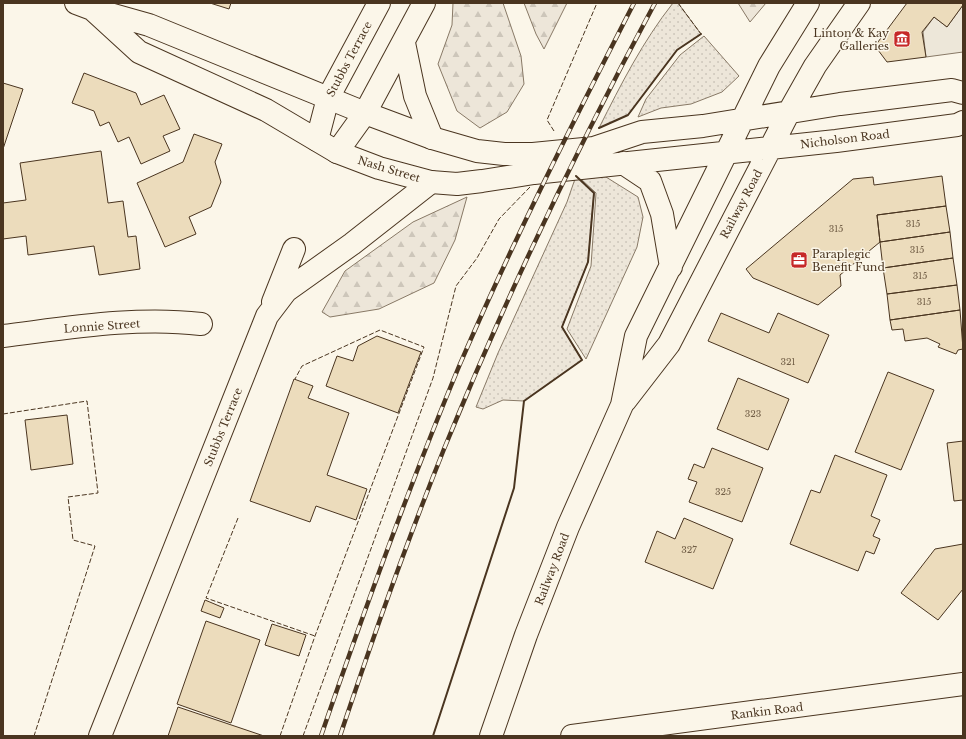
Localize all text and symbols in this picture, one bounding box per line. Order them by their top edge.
street label: Stubbs Terrace [323,19,375,99]
place label: Linton & Kay Galleries [813,26,889,53]
museum icon: Linton & Kay Galleries [892,29,912,49]
street label: Nicholson Road [799,126,891,151]
street label: Nash Street [356,153,423,185]
street label: Railway Road [717,167,765,241]
house number: 315 [906,218,920,229]
house number: 315 [829,223,843,234]
house number: 315 [910,244,924,255]
place label: Paraplegic Benefit Fund [812,247,885,274]
office icon: Paraplegic Benefit Fund [789,250,809,270]
house number: 315 [913,270,927,281]
house number: 315 [917,296,931,307]
street label: Lonnie Street [63,316,142,336]
house number: 321 [780,356,796,367]
street label: Stubbs Terrace [201,386,245,468]
house number: 323 [745,408,761,419]
house number: 325 [715,486,731,497]
street label: Railway Road [532,530,572,607]
house number: 327 [681,544,697,555]
street label: Rankin Road [730,700,805,722]

